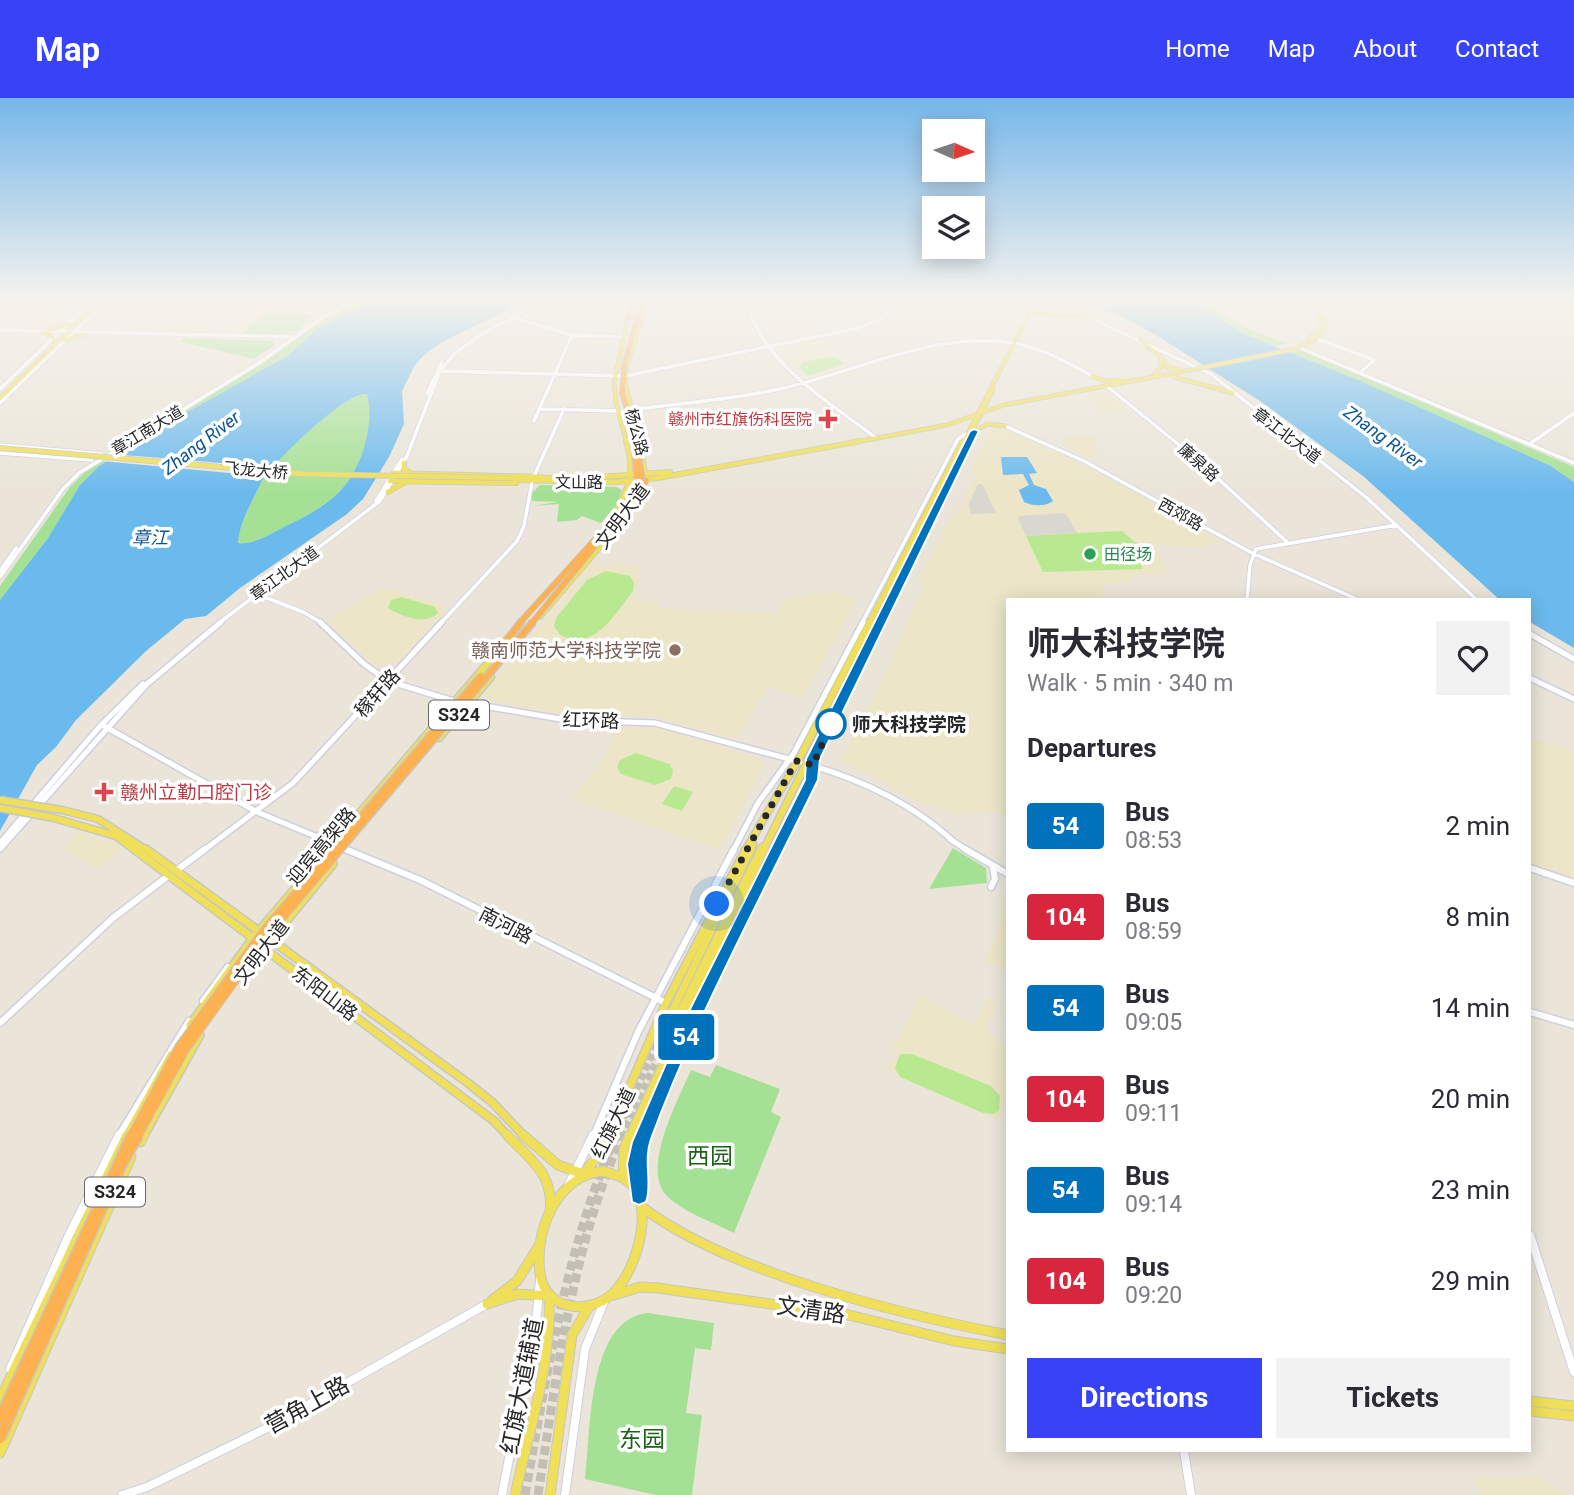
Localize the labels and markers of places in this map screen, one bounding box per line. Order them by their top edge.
marker: 赣州市红旗伤科医院 [818,409,838,429]
place label: 赣州市红旗伤科医院 [668,410,812,429]
place label: 田径场 [1104,545,1152,564]
marker: 田径场 [1082,546,1098,562]
place label: 赣南师范大学科技学院 [471,639,661,662]
marker: 赣南师范大学科技学院 [667,642,683,658]
marker: 师大科技学院 [816,709,846,739]
place label: 师大科技学院 [852,713,966,736]
place label: 赣州立勤口腔门诊 [120,781,272,804]
marker: 赣州立勤口腔门诊 [94,782,114,802]

